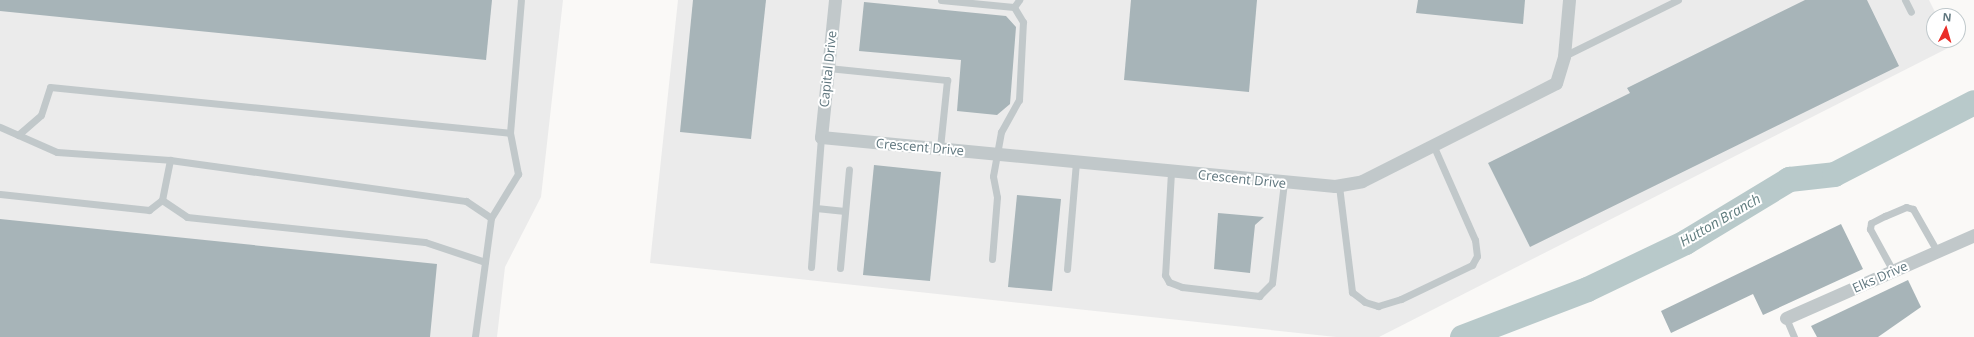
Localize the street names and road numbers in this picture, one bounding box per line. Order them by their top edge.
street label: Capital Drive [816,30,840,108]
street label: Crescent Drive [875,135,965,159]
street label: Crescent Drive [1197,167,1287,191]
street label: Elks Drive [1850,258,1910,296]

